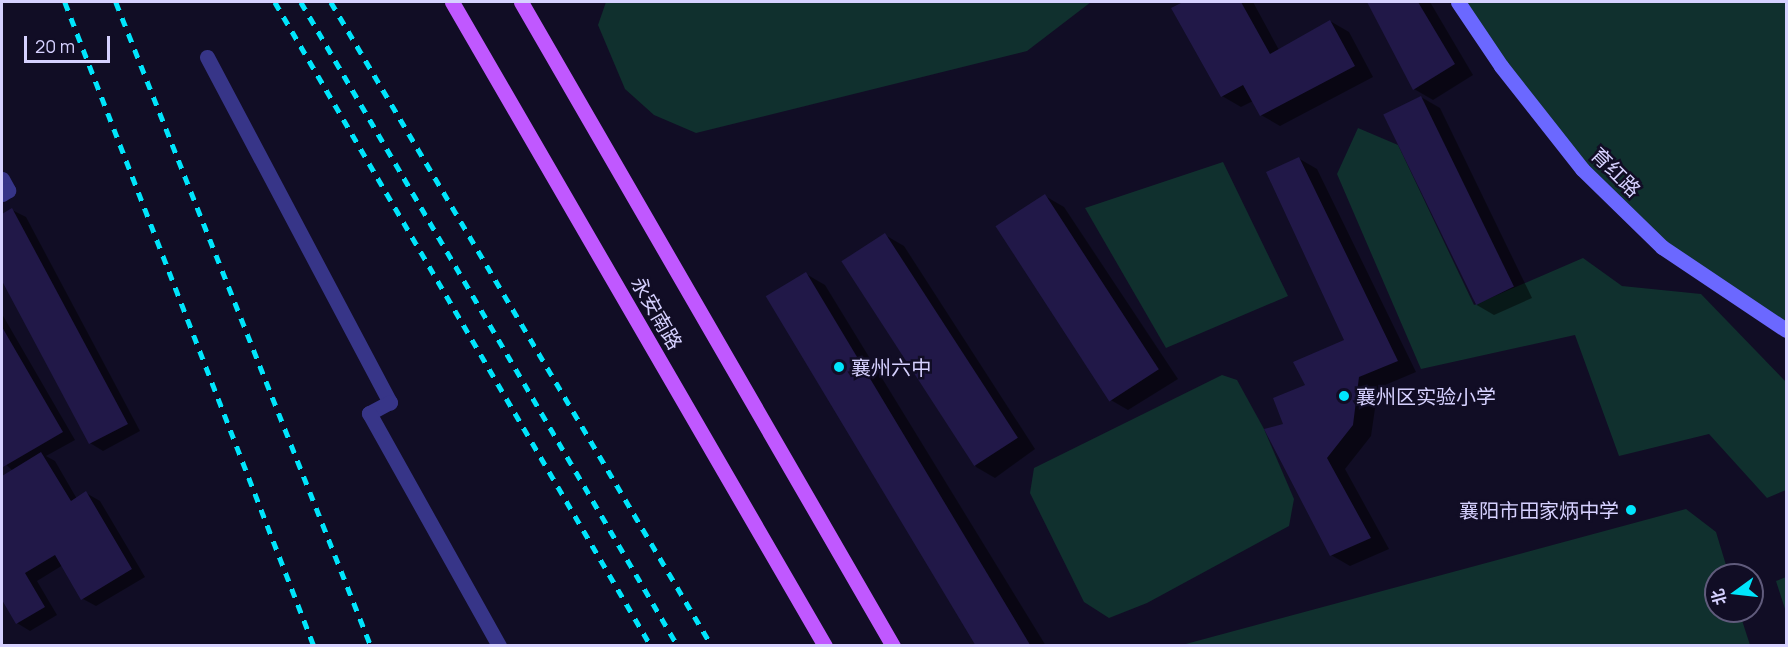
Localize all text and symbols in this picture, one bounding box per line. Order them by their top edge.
scale bar [27,24,112,62]
text: 20 m [35,34,75,58]
street label: 育红路 [1586,142,1646,202]
street label: 永安南路 [627,272,687,354]
place label: 襄州六中 [851,355,931,379]
marker: 襄州六中 [832,360,846,374]
place label: 襄州区实验小学 [1356,384,1496,408]
marker: 襄州区实验小学 [1337,389,1351,403]
place label: 襄阳市田家炳中学 [1459,498,1619,522]
marker: 襄阳市田家炳中学 [1624,503,1638,517]
north arrow [1704,563,1764,623]
text: 北 [1706,587,1731,608]

